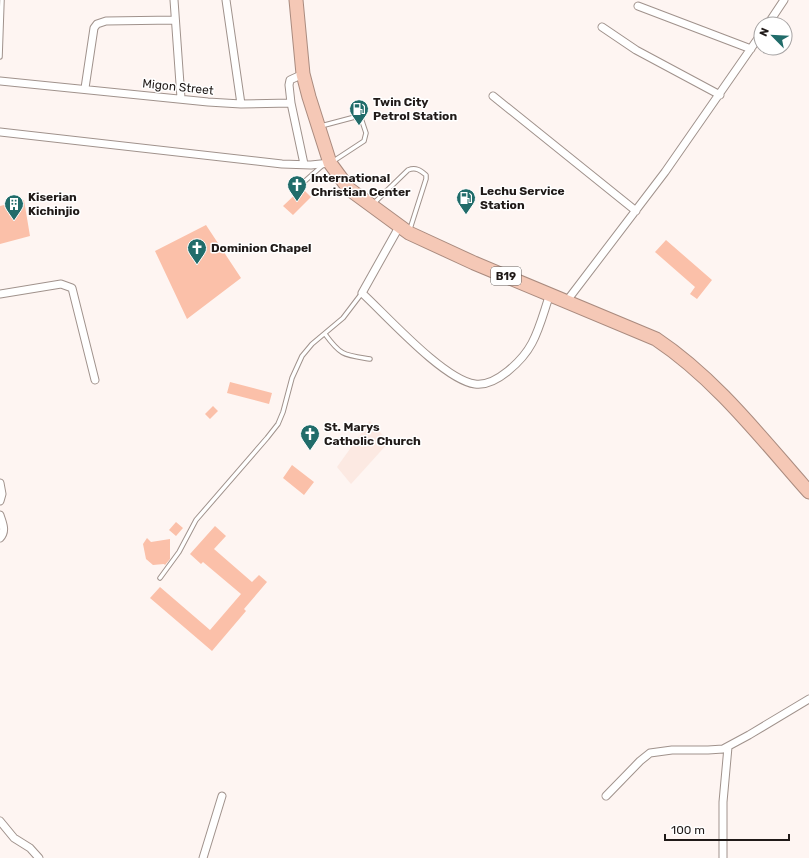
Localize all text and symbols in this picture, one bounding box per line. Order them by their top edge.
north arrow [753,16,793,56]
text: N [757,26,772,38]
street label: Migon Street [142,76,215,98]
place label: Twin City Petrol Station [373,95,457,123]
fuel station icon: Twin City Petrol Station [348,98,370,126]
place label: International Christian Center [311,171,411,199]
church icon: International Christian Center [286,174,308,202]
place label: Lechu Service Station [480,184,565,212]
fuel station icon: Lechu Service Station [455,187,477,215]
place label: Kiserian Kichinjio [28,190,80,218]
building icon: Kiserian Kichinjio [3,193,25,221]
church icon: Dominion Chapel [186,237,208,265]
place label: Dominion Chapel [211,241,312,255]
road number: B19 [491,267,521,285]
place label: St. Marys Catholic Church [324,420,421,448]
church icon: St. Marys Catholic Church [299,423,321,451]
scale bar [665,816,789,842]
text: 100 m [671,823,705,837]

